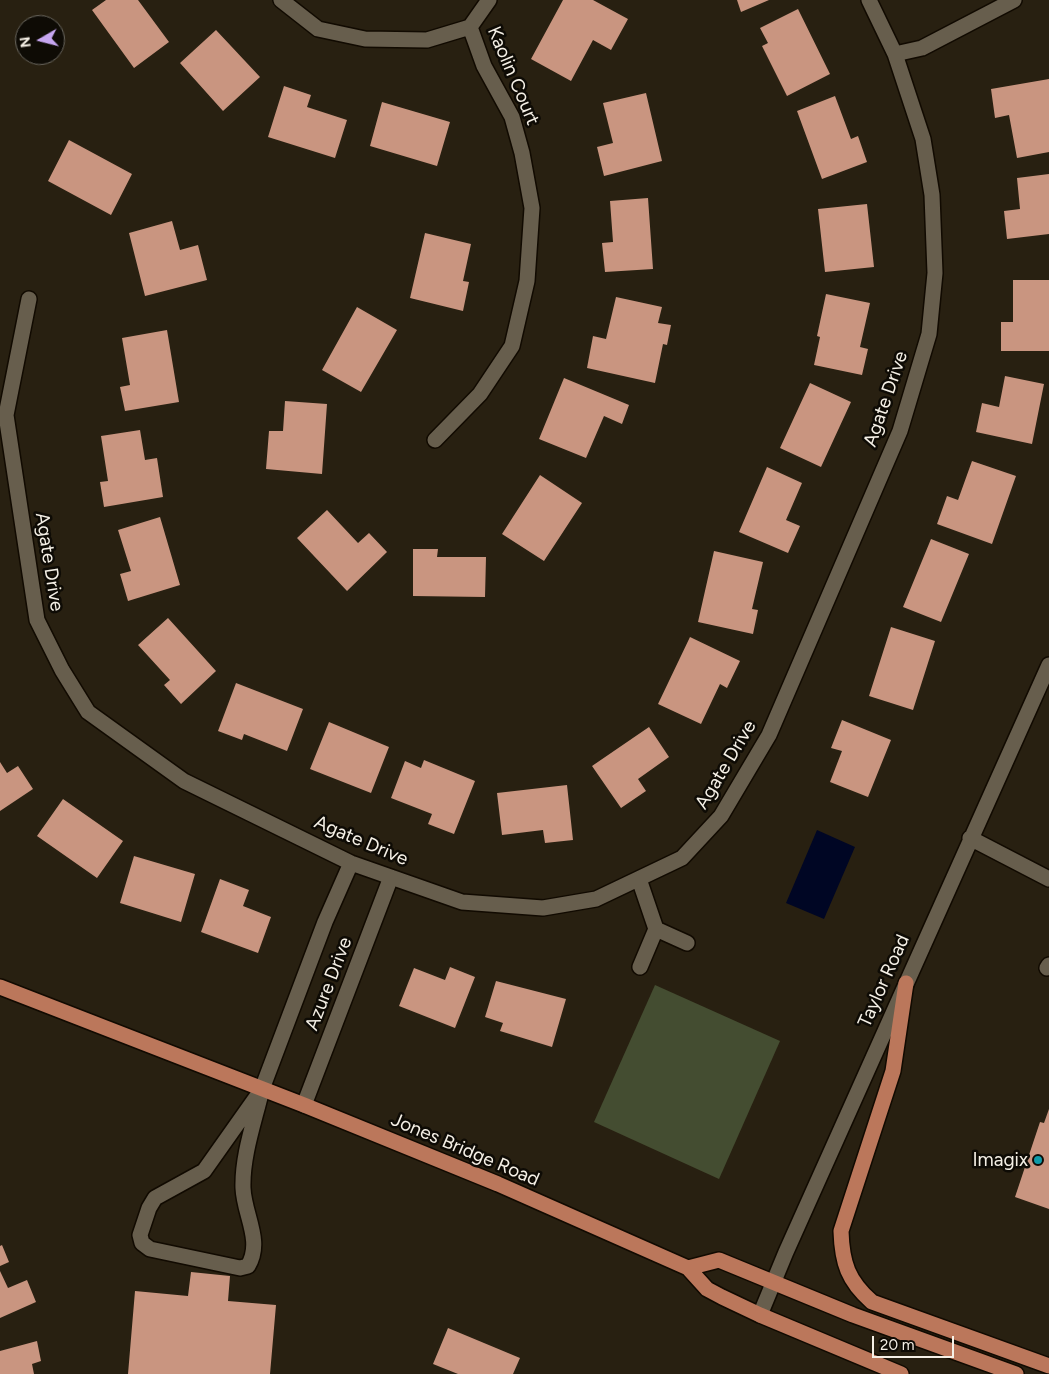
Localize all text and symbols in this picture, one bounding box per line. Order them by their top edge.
north arrow [15,15,65,65]
street label: Kaolin Court [482,23,544,129]
text: N [16,35,35,49]
street label: Agate Drive [859,348,913,450]
street label: Agate Drive [30,511,68,613]
street label: Agate Drive [691,716,761,814]
street label: Agate Drive [311,811,411,871]
street label: Taylor Road [853,931,915,1031]
street label: Azure Drive [301,934,357,1034]
street label: Jones Bridge Road [387,1108,543,1192]
place label: Imagix [972,1149,1028,1171]
marker: Imagix [1032,1154,1044,1166]
scale bar [874,1326,956,1358]
text: 20 m [880,1336,914,1354]

